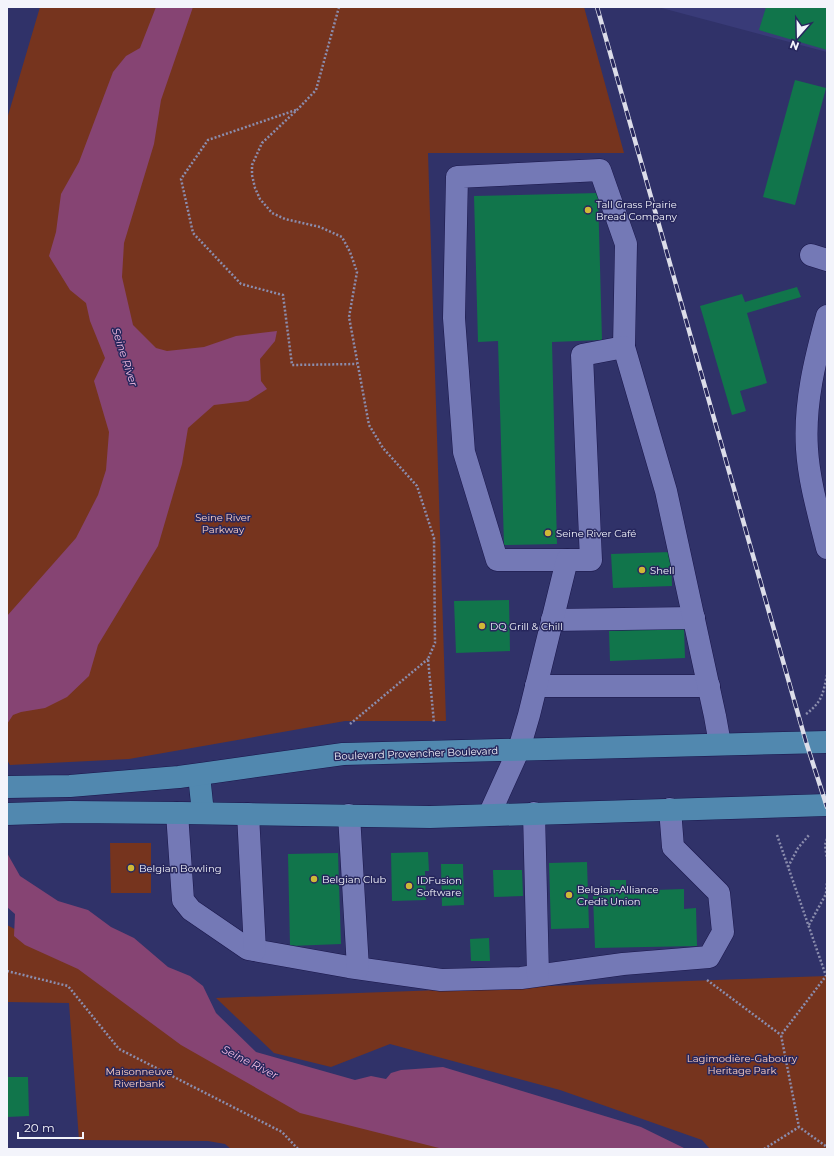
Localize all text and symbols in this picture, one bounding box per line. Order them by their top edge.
north arrow [778,16,818,56]
text: N [788,37,801,53]
place label: Tall Grass Prairie Bread Company [596,198,678,223]
marker: Tall Grass Prairie Bread Company [583,205,593,215]
water label: Seine River [109,326,141,389]
park label: Seine River Parkway [195,511,251,536]
place label: Seine River Café [556,527,636,540]
marker: Seine River Café [543,528,553,538]
place label: Shell [650,564,674,577]
marker: Shell [637,565,647,575]
place label: DQ Grill & Chill [490,620,563,633]
marker: DQ Grill & Chill [477,621,487,631]
street label: Boulevard Provencher Boulevard [334,744,498,763]
place label: Belgian Bowling [139,862,222,875]
marker: Belgian Bowling [126,863,136,873]
place label: Belgian Club [322,873,387,886]
marker: Belgian Club [309,874,319,884]
place label: IDFusion Software [417,874,462,899]
marker: IDFusion Software [404,881,414,891]
place label: Belgian-Alliance Credit Union [577,883,659,908]
marker: Belgian-Alliance Credit Union [564,890,574,900]
water label: Seine River [220,1042,281,1082]
park label: Lagimodière-Gaboury Heritage Park [687,1052,798,1077]
park label: Maisonneuve Riverbank [106,1065,172,1090]
scale bar [18,1114,83,1140]
text: 20 m [24,1120,55,1135]

